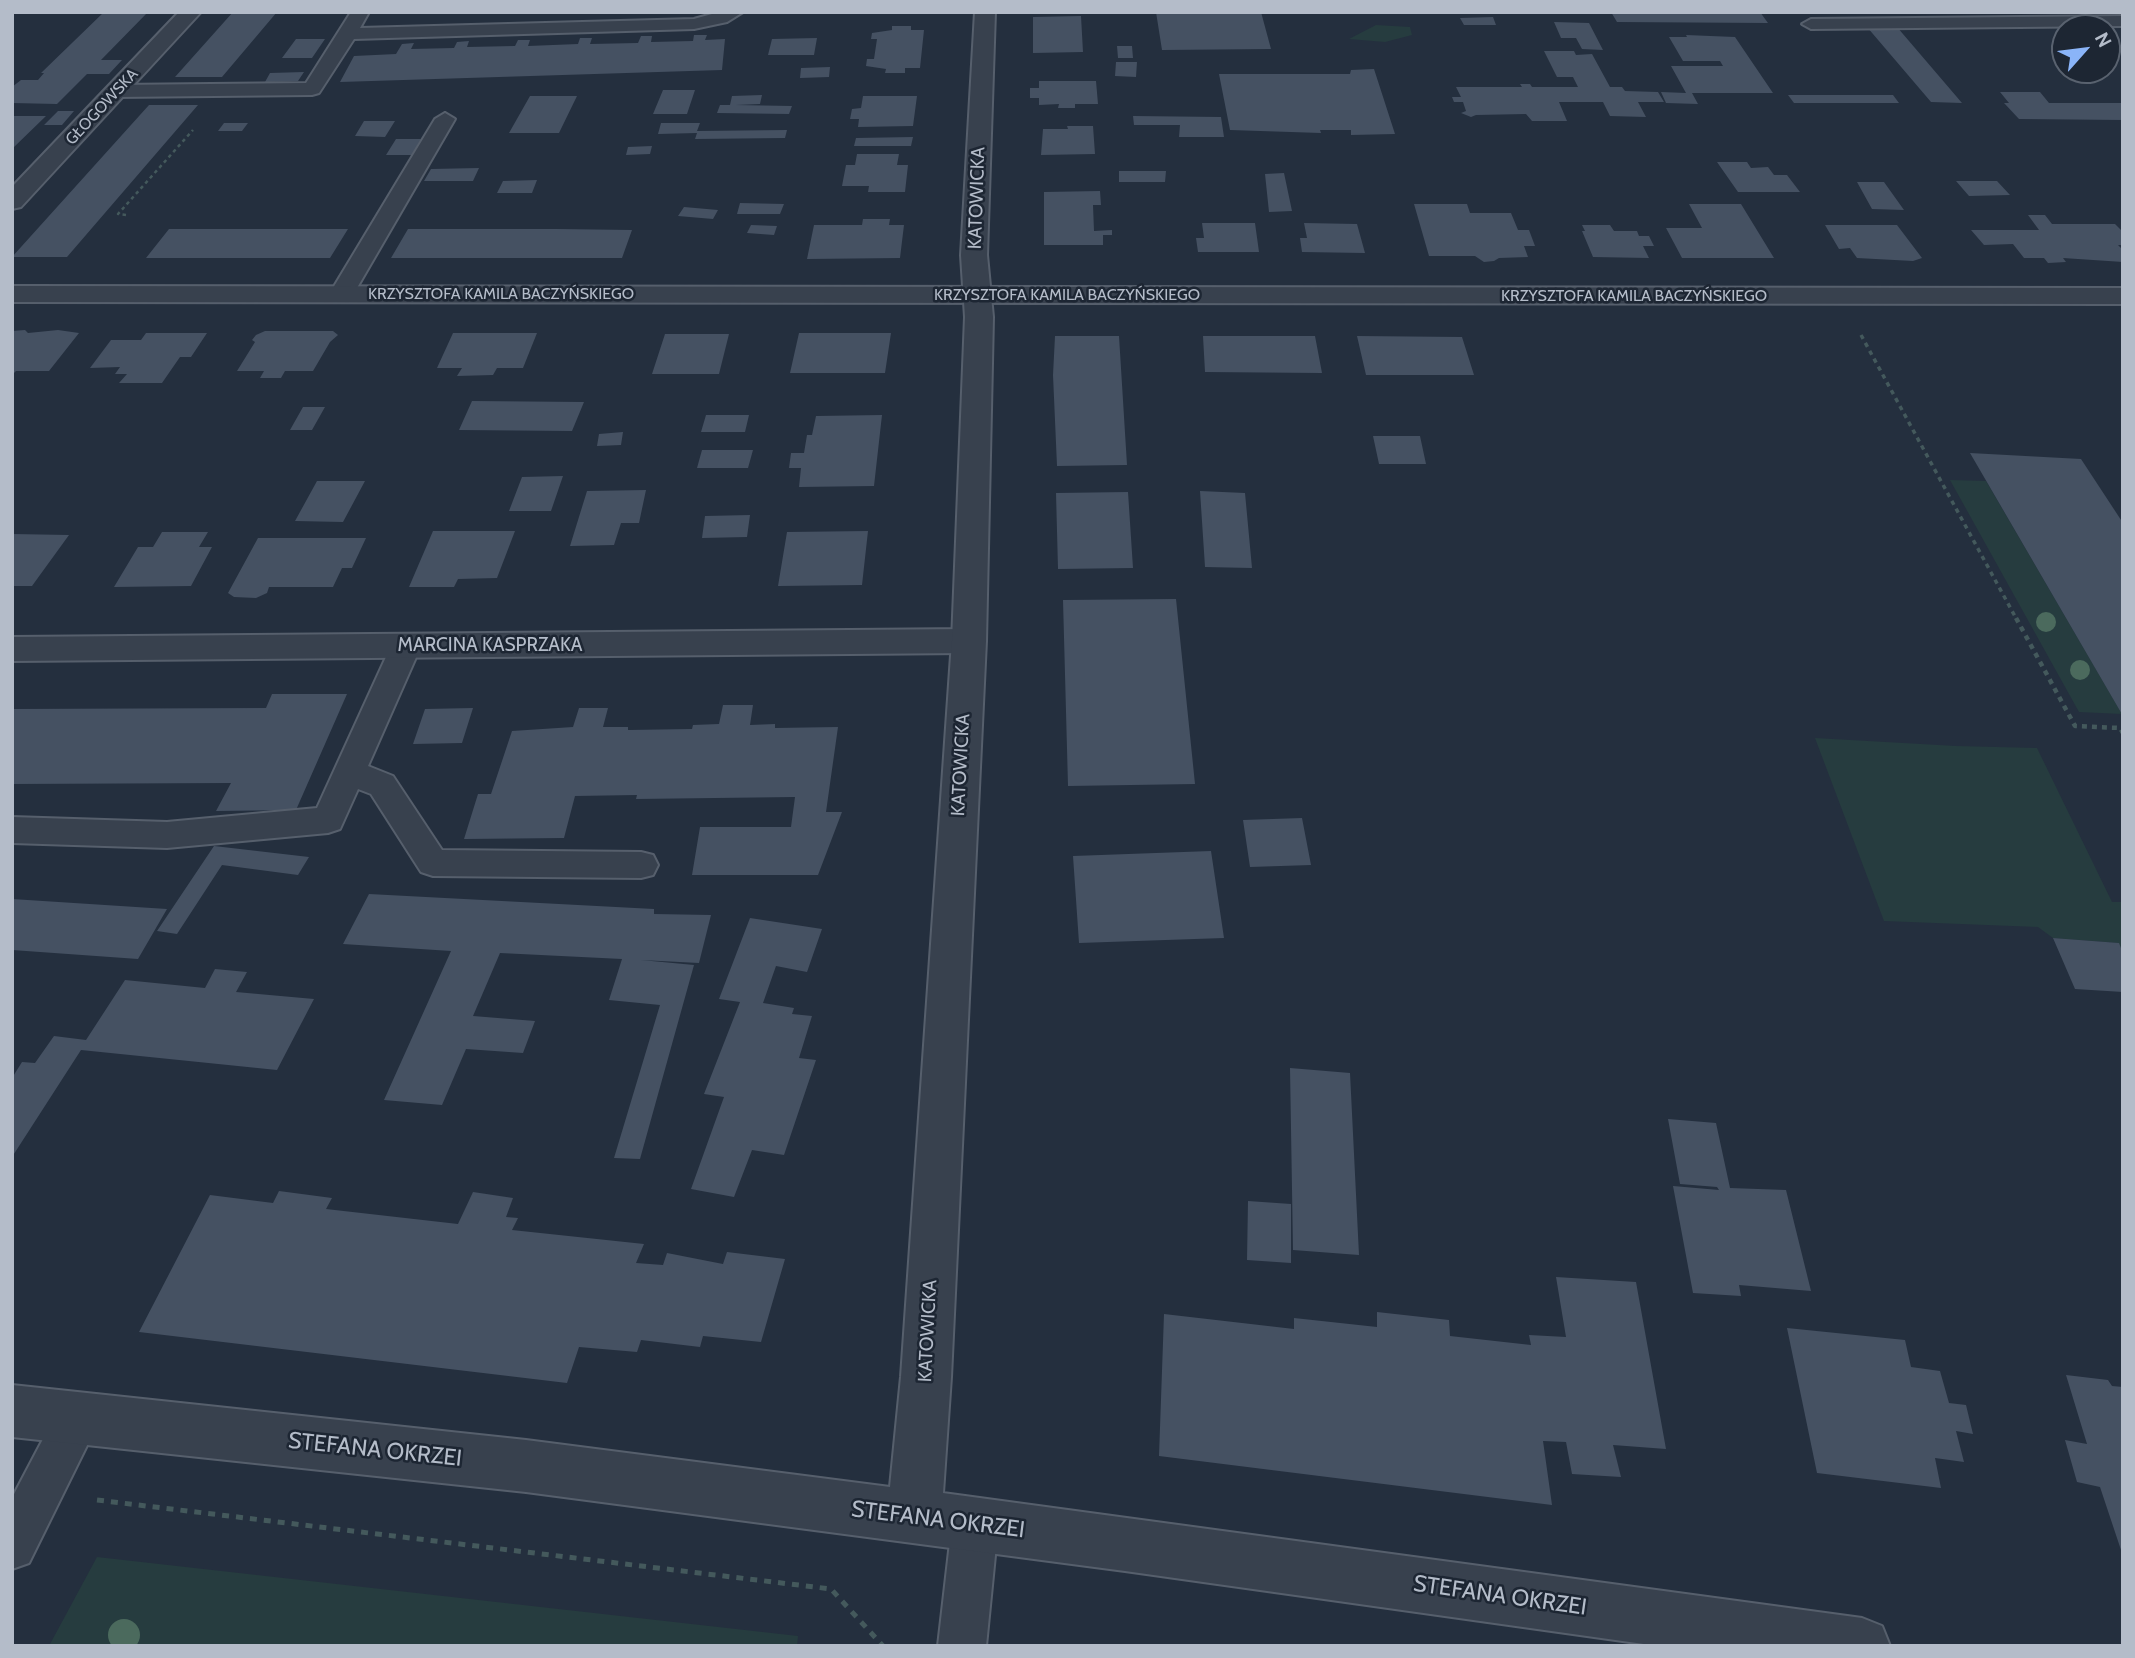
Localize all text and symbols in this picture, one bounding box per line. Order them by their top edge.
north arrow [2051,14,2121,84]
text: N [2090,29,2117,51]
street label: GŁOGOWSKA [62,65,142,149]
street label: KATOWICKA [964,146,990,250]
street label: KRZYSZTOFA KAMILA BACZYŃSKIEGO [368,284,634,304]
street label: KRZYSZTOFA KAMILA BACZYŃSKIEGO [934,285,1200,305]
street label: KRZYSZTOFA KAMILA BACZYŃSKIEGO [1501,286,1767,306]
street label: MARCINA KASPRZAKA [398,634,582,656]
street label: KATOWICKA [947,713,975,817]
street label: KATOWICKA [914,1279,942,1383]
street label: STEFANA OKRZEI [287,1427,463,1473]
street label: STEFANA OKRZEI [850,1496,1026,1544]
street label: STEFANA OKRZEI [1412,1570,1588,1622]

